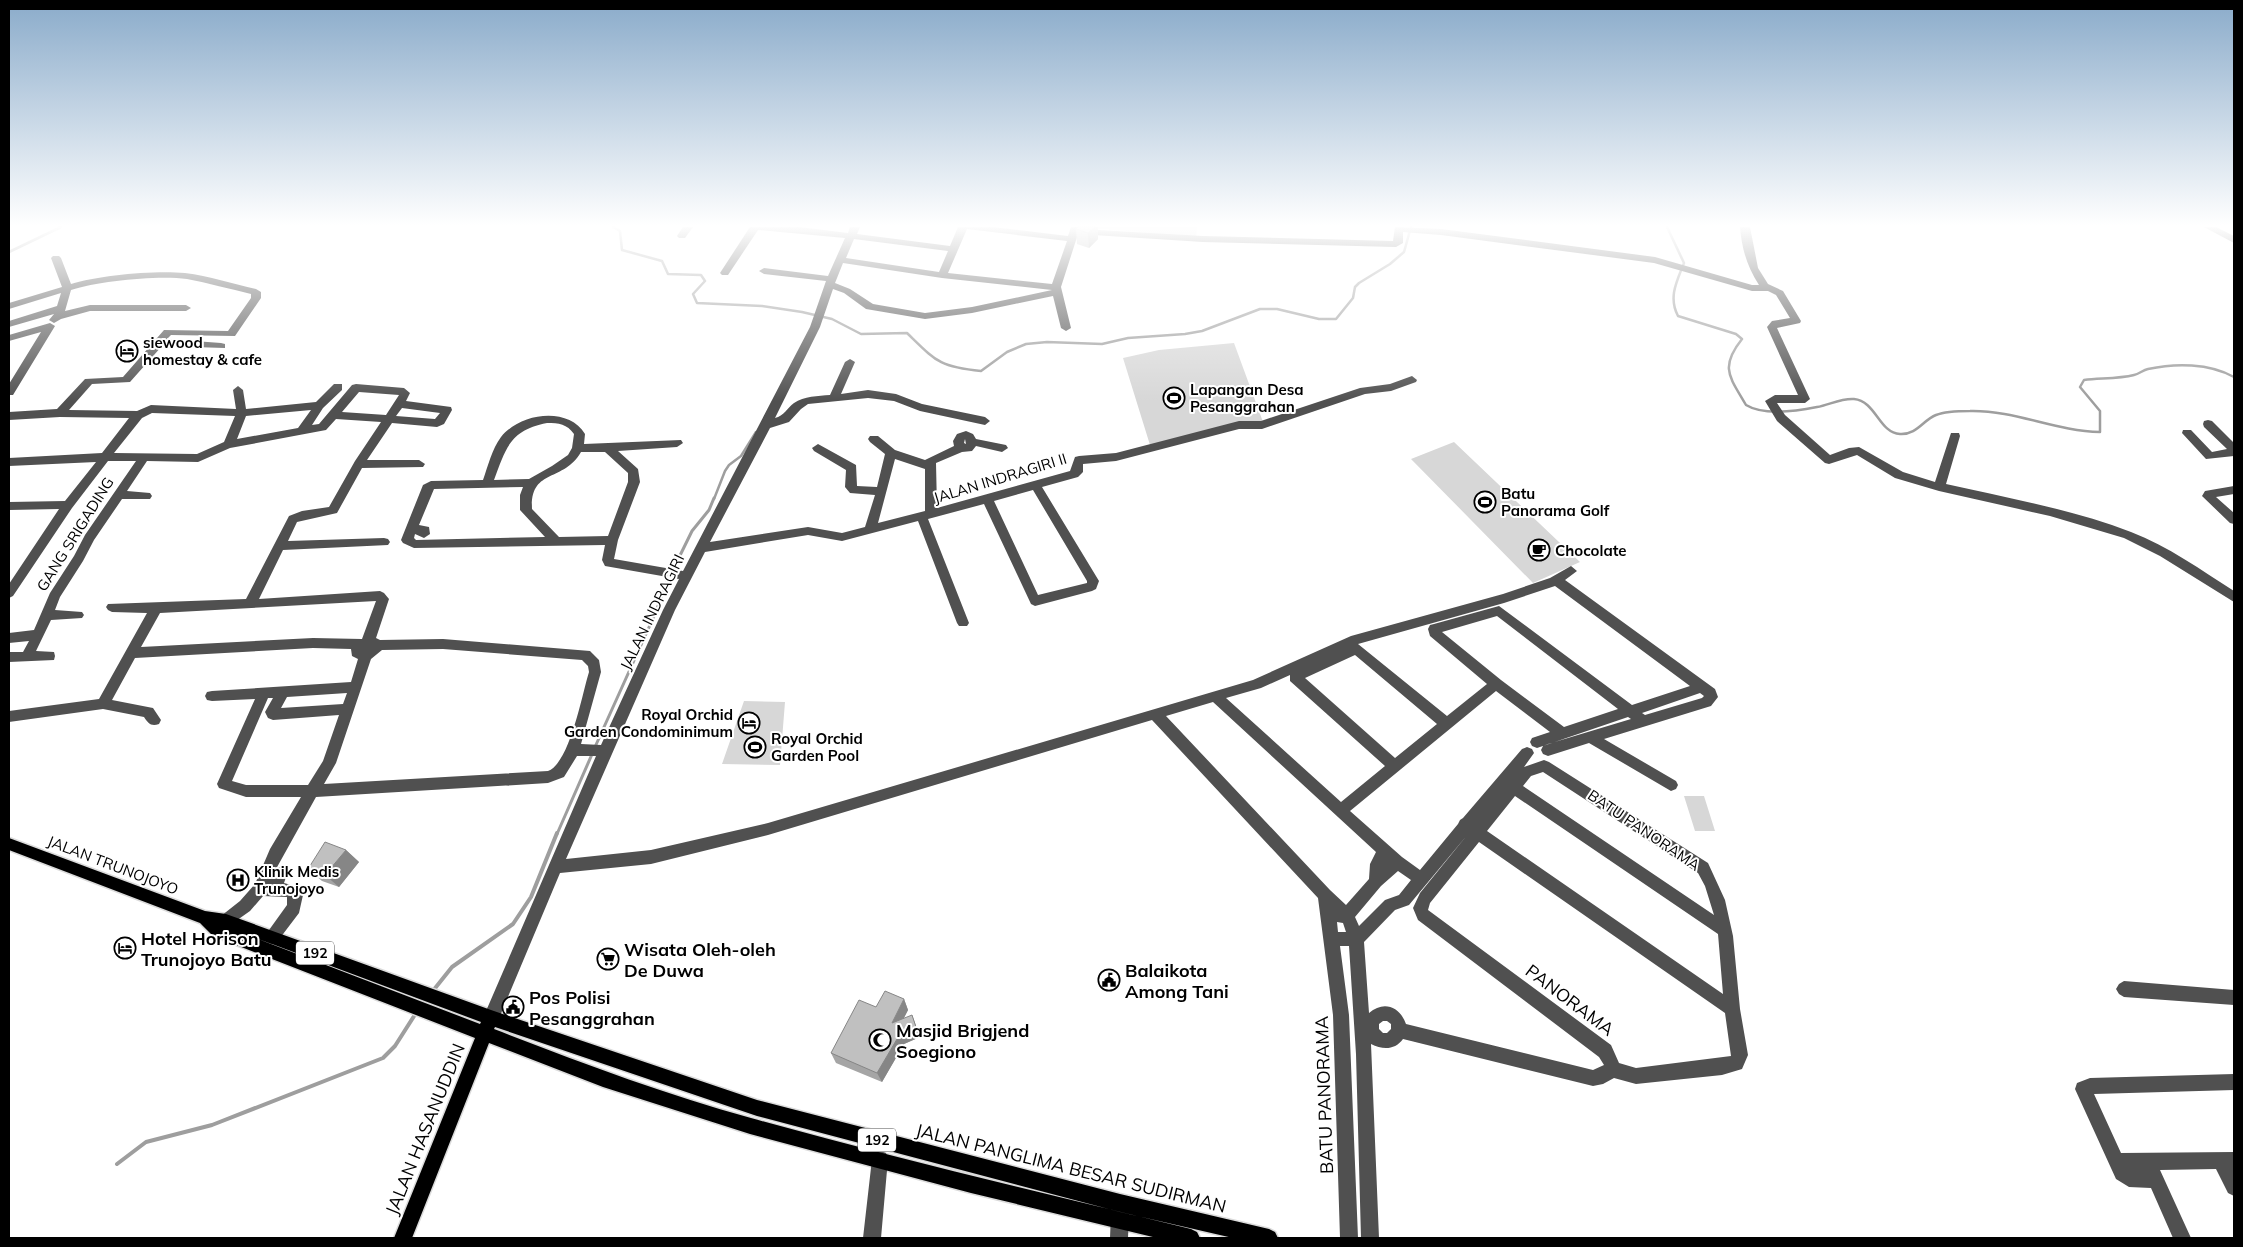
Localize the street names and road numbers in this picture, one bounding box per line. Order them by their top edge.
street label: JALAN INDRAGIRI II [931,449,1069,507]
street label: GANG SRIGADING [32,473,118,595]
street label: JALAN INDRAGIRI [616,551,688,673]
street label: BATU PANORAMA [1584,785,1704,875]
street label: JALAN TRUNOJOYO [45,831,181,899]
road number: 192 [296,941,334,964]
street label: PANORAMA [1521,959,1619,1041]
street label: BATU PANORAMA [1310,1016,1338,1174]
street label: JALAN HASANUDDIN [380,1040,470,1218]
street label: JALAN PANGLIMA BESAR SUDIRMAN [913,1118,1229,1218]
road number: 192 [858,1128,896,1152]

